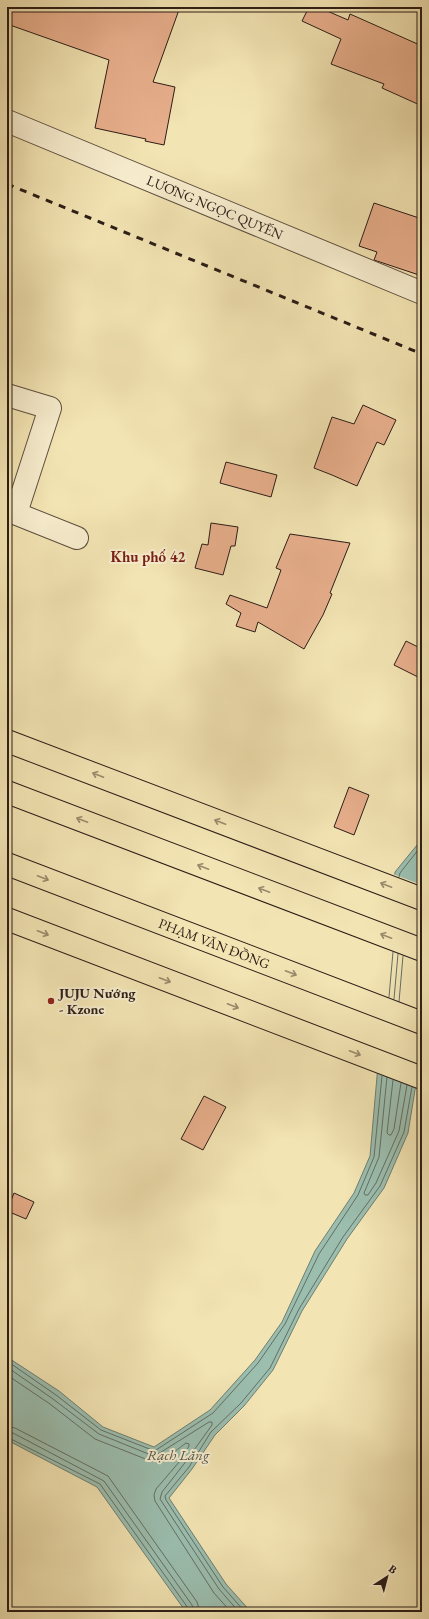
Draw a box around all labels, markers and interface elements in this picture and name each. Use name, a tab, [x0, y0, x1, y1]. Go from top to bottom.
street label: LƯƠNG NGỌC QUYẾN	[144, 171, 286, 243]
district label: Khu phố 42	[110, 547, 186, 566]
one-way arrow	[93, 771, 105, 779]
one-way arrow	[76, 816, 88, 824]
one-way arrow	[214, 817, 226, 825]
one-way arrow	[198, 862, 210, 870]
one-way arrow	[37, 875, 49, 883]
one-way arrow	[380, 881, 392, 889]
one-way arrow	[259, 886, 271, 894]
street label: PHẠM VĂN ĐỒNG	[156, 914, 273, 973]
one-way arrow	[37, 930, 49, 938]
one-way arrow	[380, 932, 392, 940]
one-way arrow	[285, 970, 297, 978]
one-way arrow	[158, 976, 170, 984]
place label: JUJU Nướng - Kzone	[57, 984, 137, 1018]
marker: JUJU Nướng - Kzone	[46, 996, 56, 1006]
one-way arrow	[227, 1003, 239, 1011]
one-way arrow	[348, 1049, 360, 1057]
water label: Rạch Lăng	[147, 1445, 210, 1464]
north arrow	[367, 1557, 407, 1597]
text: B	[386, 1561, 400, 1577]

